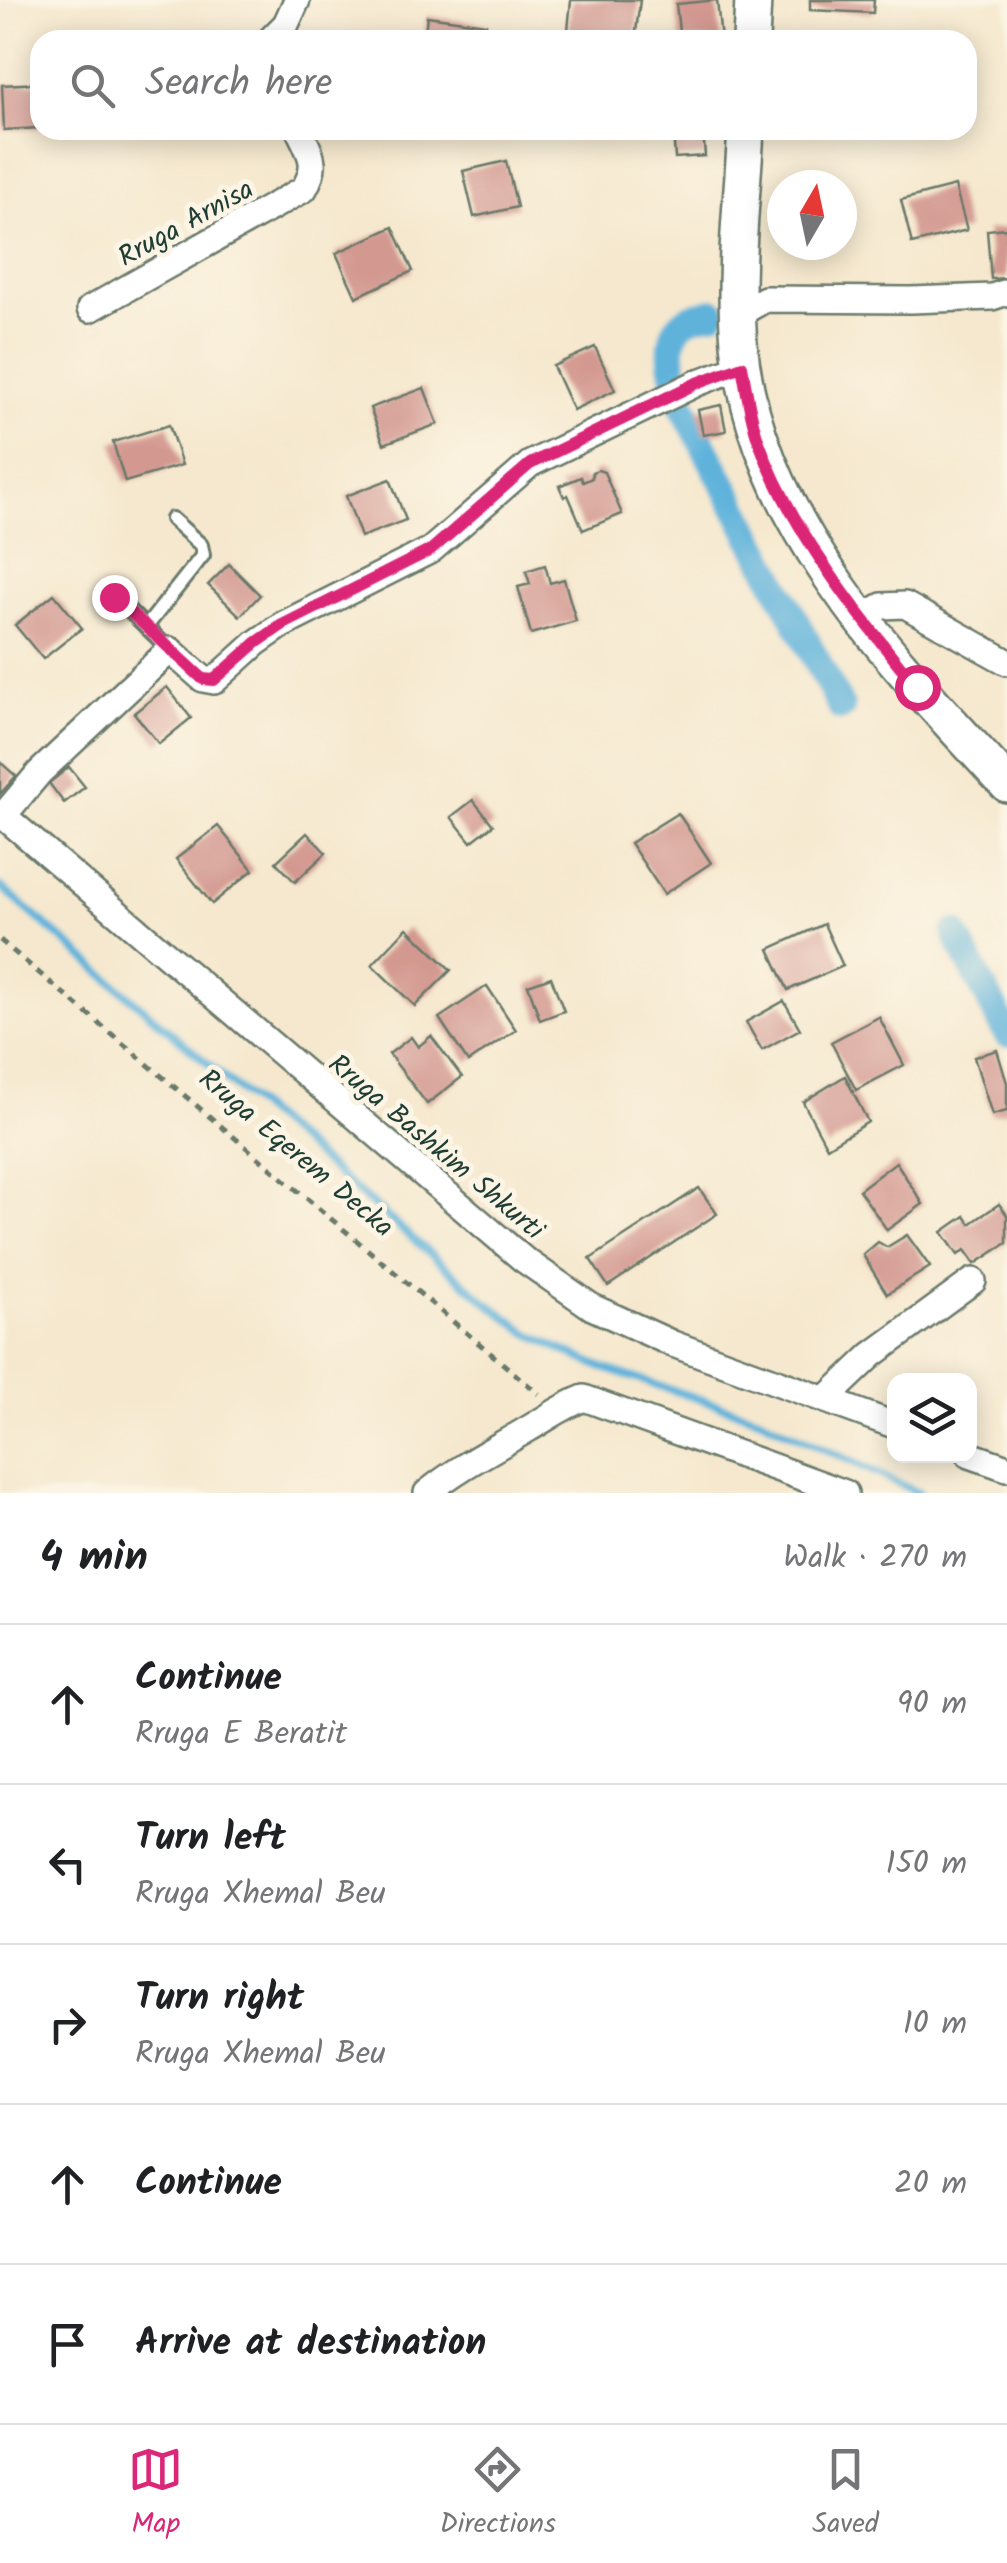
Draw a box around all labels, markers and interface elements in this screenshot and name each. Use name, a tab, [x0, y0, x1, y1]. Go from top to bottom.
search box	[30, 30, 977, 140]
text: Search here	[145, 55, 332, 115]
icon: search	[65, 58, 120, 113]
street label: Rruga Arnisa	[110, 168, 263, 280]
north arrow	[767, 170, 857, 260]
route end	[92, 575, 138, 621]
route start	[895, 665, 941, 711]
street label: Rruga Bashkim Shkurti	[317, 1044, 555, 1253]
street label: Rruga Eqerem Decka	[188, 1058, 403, 1250]
map controls	[887, 1373, 977, 1463]
button: layers	[887, 1373, 977, 1463]
text: 4 min	[40, 1525, 148, 1592]
text: Walk · 270 m	[783, 1533, 967, 1584]
text: Continue	[135, 1649, 282, 1709]
icon: ahead	[40, 1677, 95, 1732]
text: 90 m	[897, 1679, 967, 1730]
text: Rruga E Beratit	[135, 1709, 347, 1760]
text: Turn left	[135, 1809, 286, 1869]
icon: left	[40, 1837, 95, 1892]
text: 150 m	[885, 1839, 967, 1890]
text: Rruga Xhemal Beu	[135, 1869, 386, 1920]
text: Turn right	[135, 1969, 304, 2029]
icon: right	[40, 1997, 95, 2052]
text: 10 m	[903, 1999, 967, 2050]
text: Rruga Xhemal Beu	[135, 2029, 386, 2080]
text: Continue	[135, 2154, 282, 2214]
icon: ahead	[40, 2157, 95, 2212]
text: 20 m	[894, 2159, 967, 2210]
text: Arrive at destination	[135, 2314, 486, 2374]
icon: arrive	[40, 2317, 95, 2372]
tab: Map	[128, 2442, 183, 2547]
tab: Directions	[440, 2442, 556, 2547]
tab: Saved	[812, 2442, 879, 2547]

